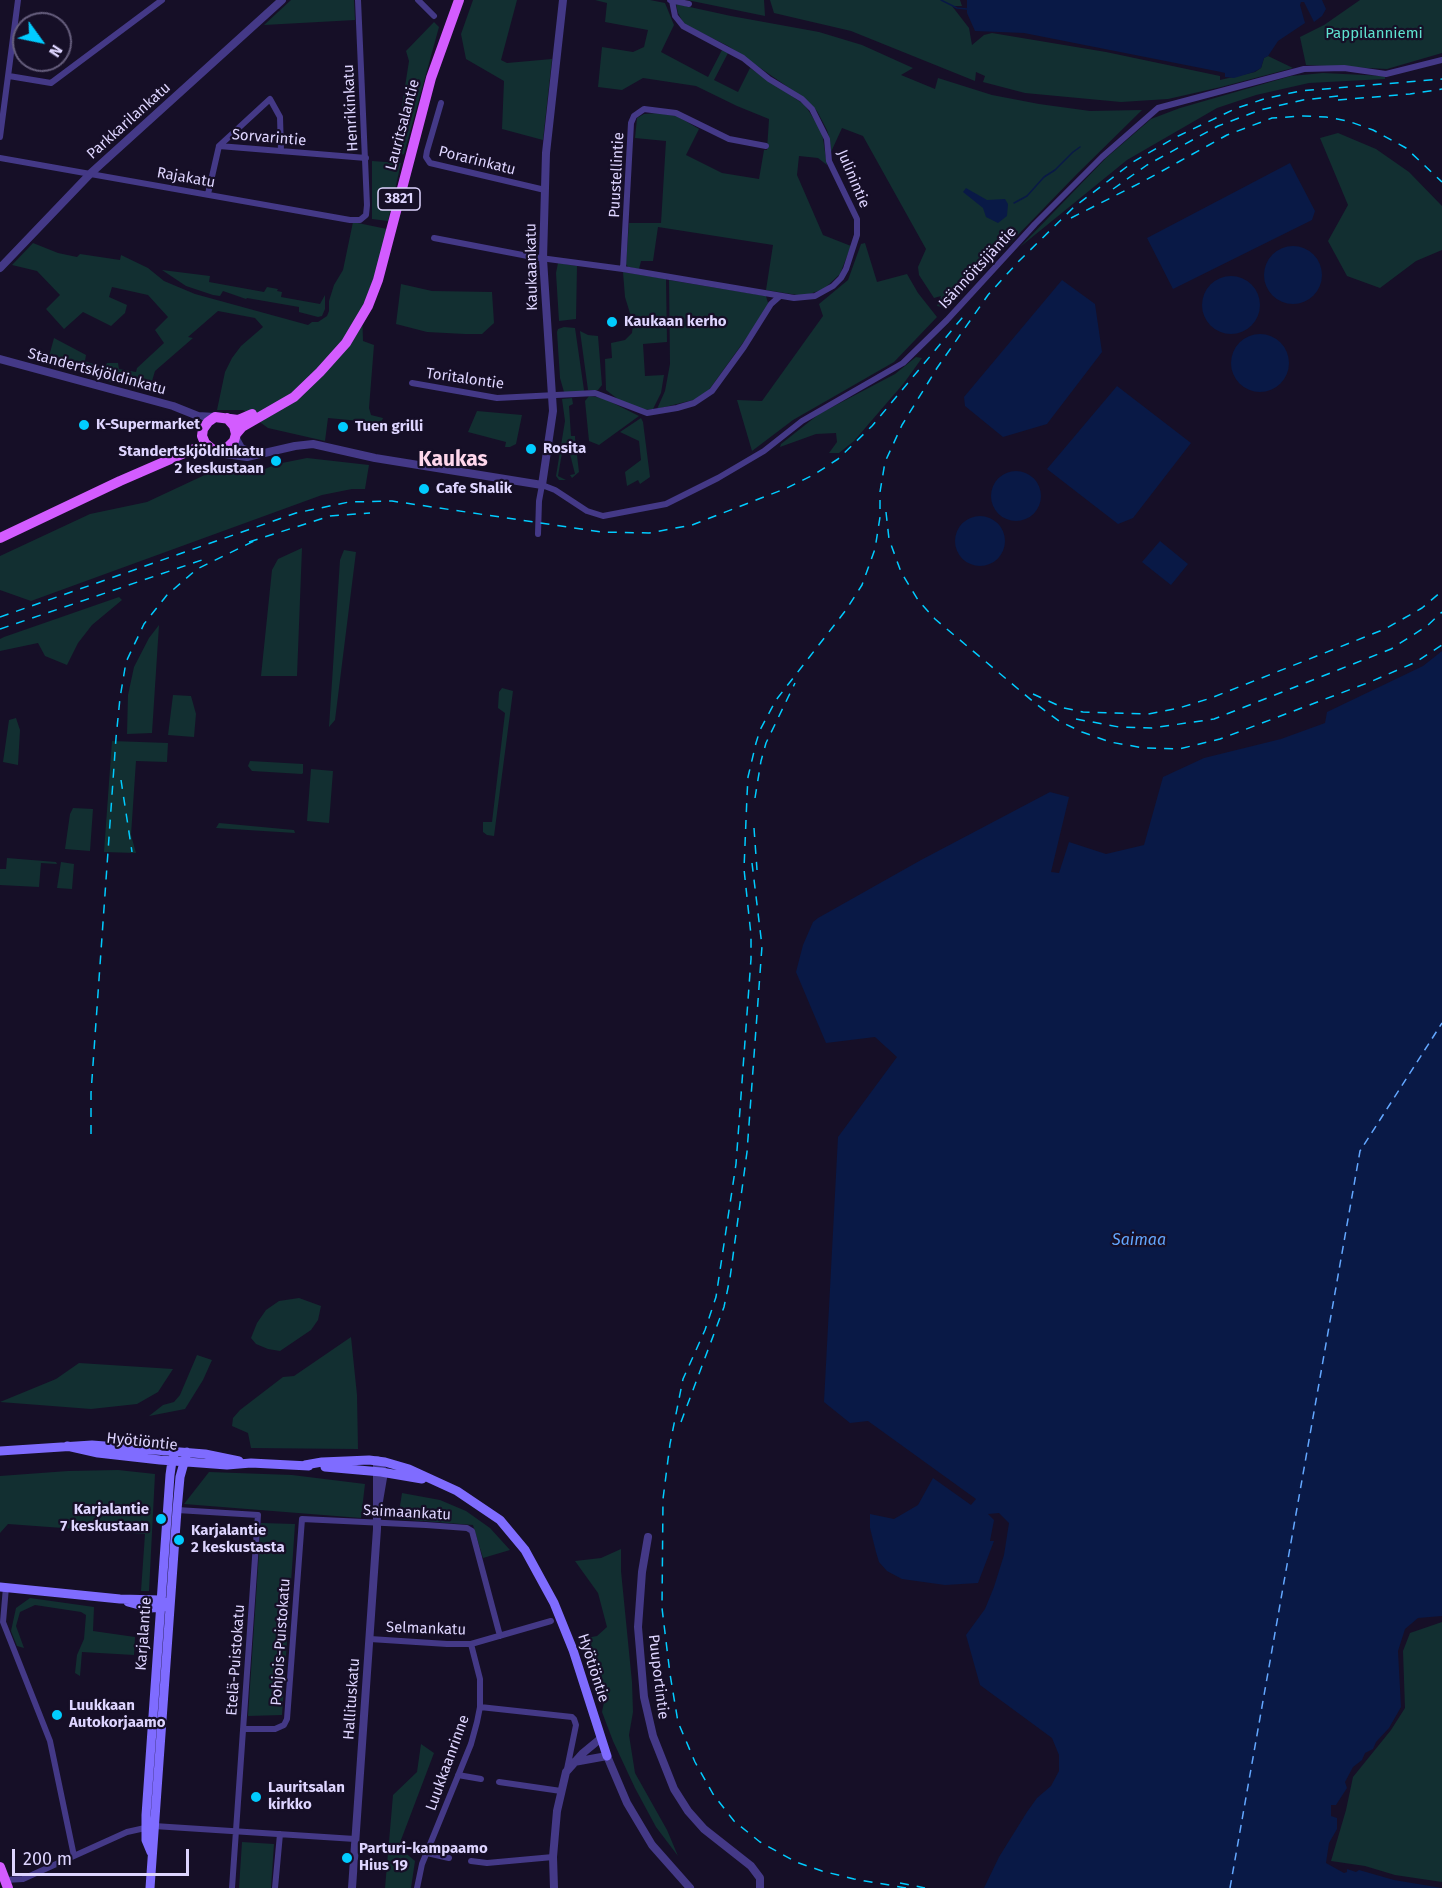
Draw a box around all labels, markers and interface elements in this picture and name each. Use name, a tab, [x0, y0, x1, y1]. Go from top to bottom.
north arrow	[12, 12, 72, 72]
park label: Pappilanniemi	[1325, 25, 1423, 43]
text: N	[45, 41, 67, 61]
street label: Henrikinkatu	[340, 64, 362, 152]
street label: Lauritsalantie	[382, 77, 424, 173]
street label: Parkkarilankatu	[84, 79, 174, 163]
street label: Sorvarintie	[231, 126, 307, 150]
street label: Puustellintie	[606, 132, 628, 218]
street label: Porarinkatu	[436, 143, 518, 179]
street label: Julinintie	[833, 147, 873, 211]
street label: Rajakatu	[155, 164, 217, 192]
road number: 3821	[378, 188, 420, 210]
street label: Kaukaankatu	[522, 223, 542, 311]
street label: Isännöitsijäntie	[935, 223, 1021, 313]
place label: Kaukaan kerho	[624, 313, 727, 331]
marker: Kaukaan kerho	[605, 315, 619, 329]
street label: Standertskjöldinkatu	[26, 345, 168, 399]
street label: Toritalontie	[425, 365, 505, 393]
place label: K-Supermarket	[96, 416, 200, 434]
marker: K-Supermarket	[77, 418, 91, 432]
place label: Tuen grilli	[355, 418, 423, 436]
marker: Tuen grilli	[336, 420, 350, 434]
place label: Rosita	[543, 440, 586, 458]
marker: Rosita	[524, 442, 538, 456]
place label: Standertskjöldinkatu 2 keskustaan	[118, 443, 264, 478]
district label: Kaukas	[418, 447, 488, 473]
marker: Standertskjöldinkatu 2 keskustaan	[269, 454, 283, 468]
place label: Cafe Shalik	[436, 480, 512, 498]
marker: Cafe Shalik	[417, 482, 431, 496]
water label: Saimaa	[1112, 1231, 1166, 1251]
street label: Hyötiöntie	[106, 1429, 178, 1455]
place label: Karjalantie 7 keskustaan	[60, 1501, 149, 1536]
street label: Saimaankatu	[362, 1502, 452, 1524]
marker: Karjalantie 7 keskustaan	[154, 1512, 168, 1526]
place label: Karjalantie 2 keskustasta	[191, 1522, 285, 1557]
marker: Karjalantie 2 keskustasta	[172, 1533, 186, 1547]
street label: Pohjois-Puistokatu	[268, 1578, 294, 1706]
street label: Karjalantie	[132, 1597, 156, 1671]
street label: Etelä-Puistokatu	[223, 1604, 249, 1716]
street label: Selmankatu	[386, 1619, 466, 1639]
street label: Hyötiöntie	[573, 1631, 613, 1705]
street label: Puuportintie	[644, 1633, 672, 1721]
street label: Hallituskatu	[340, 1657, 364, 1741]
place label: Luukkaan Autokorjaamo	[69, 1697, 165, 1732]
marker: Luukkaan Autokorjaamo	[50, 1708, 64, 1722]
street label: Luukkaanrinne	[422, 1713, 474, 1813]
place label: Lauritsalan kirkko	[268, 1779, 345, 1814]
marker: Lauritsalan kirkko	[249, 1790, 263, 1804]
scale bar	[15, 1837, 192, 1875]
place label: Parturi-kampaamo Hius 19	[359, 1840, 488, 1875]
text: 200 m	[23, 1848, 72, 1870]
marker: Parturi-kampaamo Hius 19	[340, 1851, 354, 1865]

